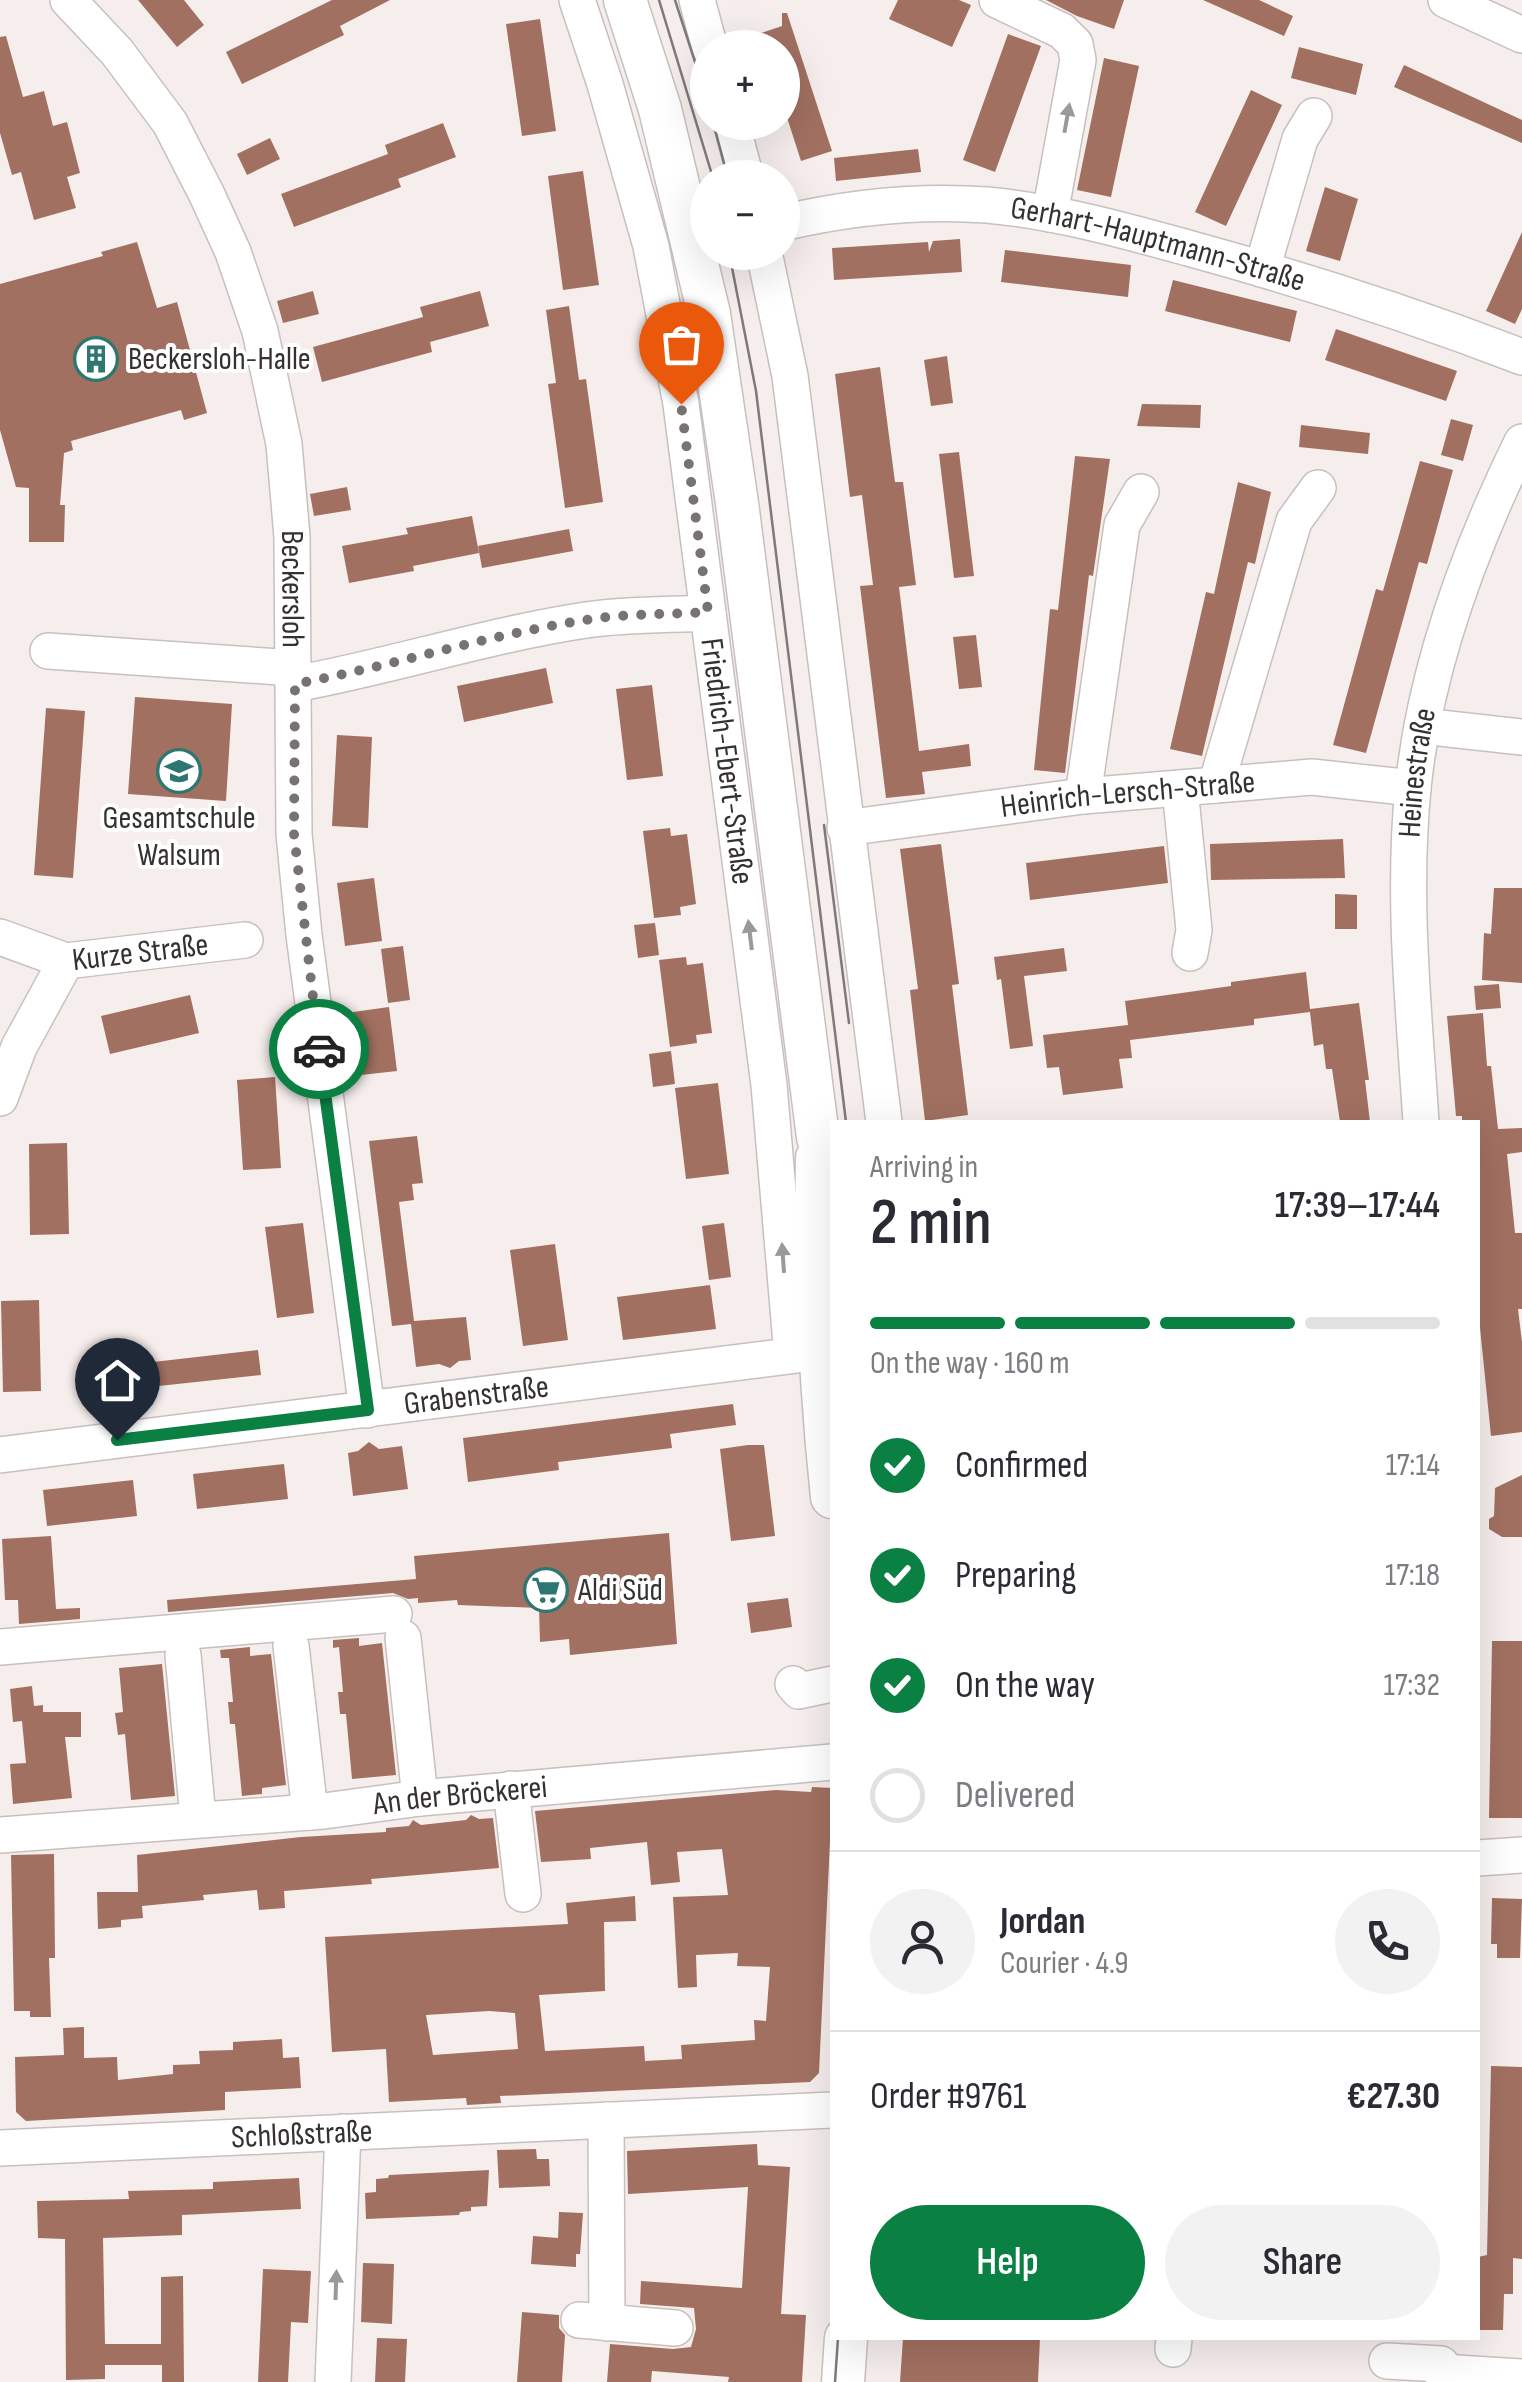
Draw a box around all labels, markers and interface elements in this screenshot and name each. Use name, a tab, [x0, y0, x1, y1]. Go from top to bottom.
map controls	[690, 30, 800, 270]
button: +	[690, 30, 800, 140]
one-way arrow	[1060, 102, 1075, 134]
button: −	[690, 160, 800, 270]
street label: Gerhart-Hauptmann-Straße	[1008, 188, 1310, 300]
pin	[639, 302, 724, 405]
icon: bag	[654, 317, 709, 372]
building icon: Beckersloh-Halle	[73, 336, 119, 382]
place label: Beckersloh-Halle	[128, 340, 311, 379]
street label: Beckersloh	[272, 530, 312, 648]
street label: Friedrich-Ebert-Straße	[692, 636, 762, 887]
street label: Heinestraße	[1390, 705, 1445, 839]
school or university icon: Gesamtschule Walsum	[156, 748, 202, 794]
street label: Heinrich-Lersch-Straße	[998, 762, 1257, 826]
place label: Gesamtschule Walsum	[102, 799, 256, 875]
one-way arrow	[742, 919, 758, 951]
street label: Kurze Straße	[70, 925, 210, 980]
courier	[269, 999, 369, 1099]
icon: car	[292, 1022, 347, 1077]
text: Arriving in	[870, 1148, 978, 1187]
text: 17:39–17:44	[1275, 1183, 1440, 1228]
text: 2 min	[870, 1185, 992, 1263]
one-way arrow	[774, 1242, 790, 1274]
pin	[75, 1338, 160, 1441]
text: On the way · 160 m	[870, 1344, 1069, 1383]
icon: home	[90, 1353, 145, 1408]
street label: Grabenstraße	[402, 1367, 551, 1424]
icon: check	[870, 1438, 925, 1493]
text: Confirmed	[955, 1443, 1088, 1488]
text: 17:14	[1386, 1446, 1440, 1485]
icon: check	[870, 1548, 925, 1603]
text: Preparing	[955, 1553, 1076, 1598]
text: 17:18	[1385, 1556, 1440, 1595]
supermarket icon: Aldi Süd	[523, 1567, 569, 1613]
place label: Aldi Süd	[577, 1571, 663, 1610]
icon: check	[870, 1658, 925, 1713]
text: On the way	[955, 1663, 1095, 1708]
text: 17:32	[1384, 1666, 1440, 1705]
street label: An der Bröckerei	[370, 1767, 549, 1824]
text: Delivered	[955, 1773, 1075, 1818]
button: person	[870, 1889, 975, 1994]
button: phone	[1335, 1889, 1440, 1994]
text: Jordan	[1000, 1899, 1085, 1944]
text: Courier · 4.9	[1000, 1944, 1128, 1983]
text: Order #9761	[870, 2074, 1026, 2119]
text: €27.30	[1347, 2074, 1440, 2119]
street label: Schloßstraße	[230, 2112, 373, 2157]
button: Help	[870, 2205, 1145, 2320]
button: Share	[1165, 2205, 1440, 2320]
one-way arrow	[329, 2268, 345, 2300]

